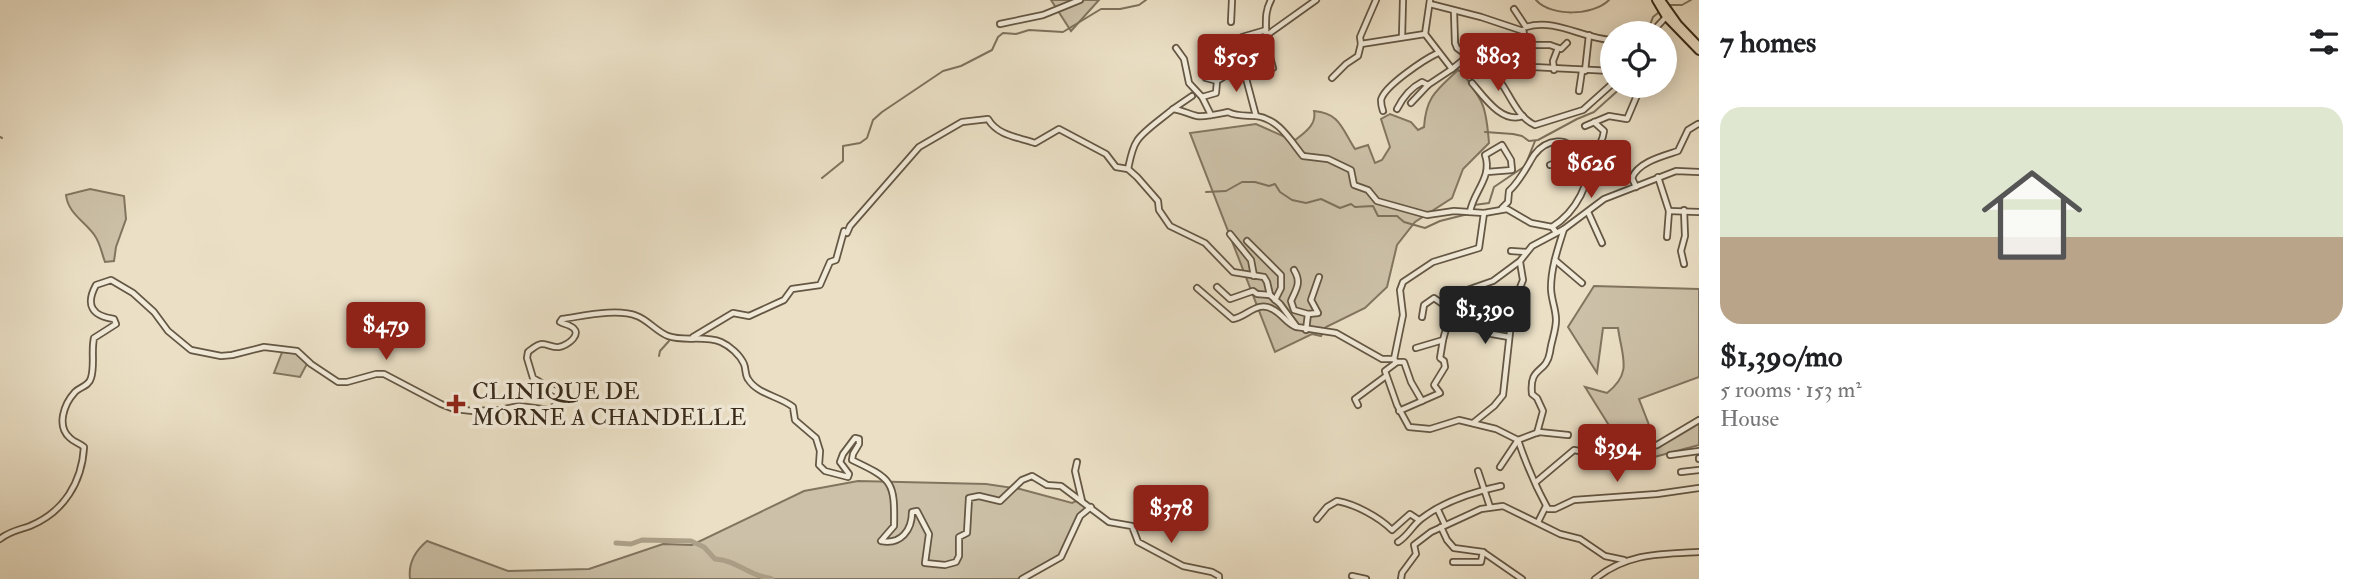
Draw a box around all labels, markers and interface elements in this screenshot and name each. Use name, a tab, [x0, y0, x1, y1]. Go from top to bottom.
map controls	[1600, 21, 1677, 98]
button: locate	[1600, 21, 1677, 98]
icon: filters	[2305, 23, 2343, 61]
text: 7 homes	[1720, 24, 1816, 61]
pin: $505	[1195, 34, 1277, 94]
pin: $803	[1457, 34, 1539, 93]
text: $803	[1476, 41, 1520, 70]
text: $505	[1214, 42, 1258, 71]
pin: $626	[1550, 140, 1632, 200]
text: $626	[1567, 148, 1615, 177]
icon: home	[1969, 152, 2095, 278]
pin: $1,390	[1428, 286, 1542, 346]
text: $1,390	[1455, 294, 1515, 323]
pin: $479	[345, 302, 427, 362]
text: $479	[362, 310, 410, 339]
text: $1,390/mo	[1720, 338, 1842, 375]
text: 5 rooms · 153 m²	[1720, 375, 1862, 404]
place label: CLINIQUE DE MORNE A CHANDELLE	[472, 377, 746, 432]
marker: CLINIQUE DE MORNE A CHANDELLE	[446, 394, 466, 414]
text: House	[1720, 404, 1779, 433]
pin: $394	[1576, 424, 1658, 484]
text: $394	[1594, 432, 1640, 461]
pin: $378	[1130, 486, 1212, 545]
text: $378	[1149, 493, 1193, 522]

